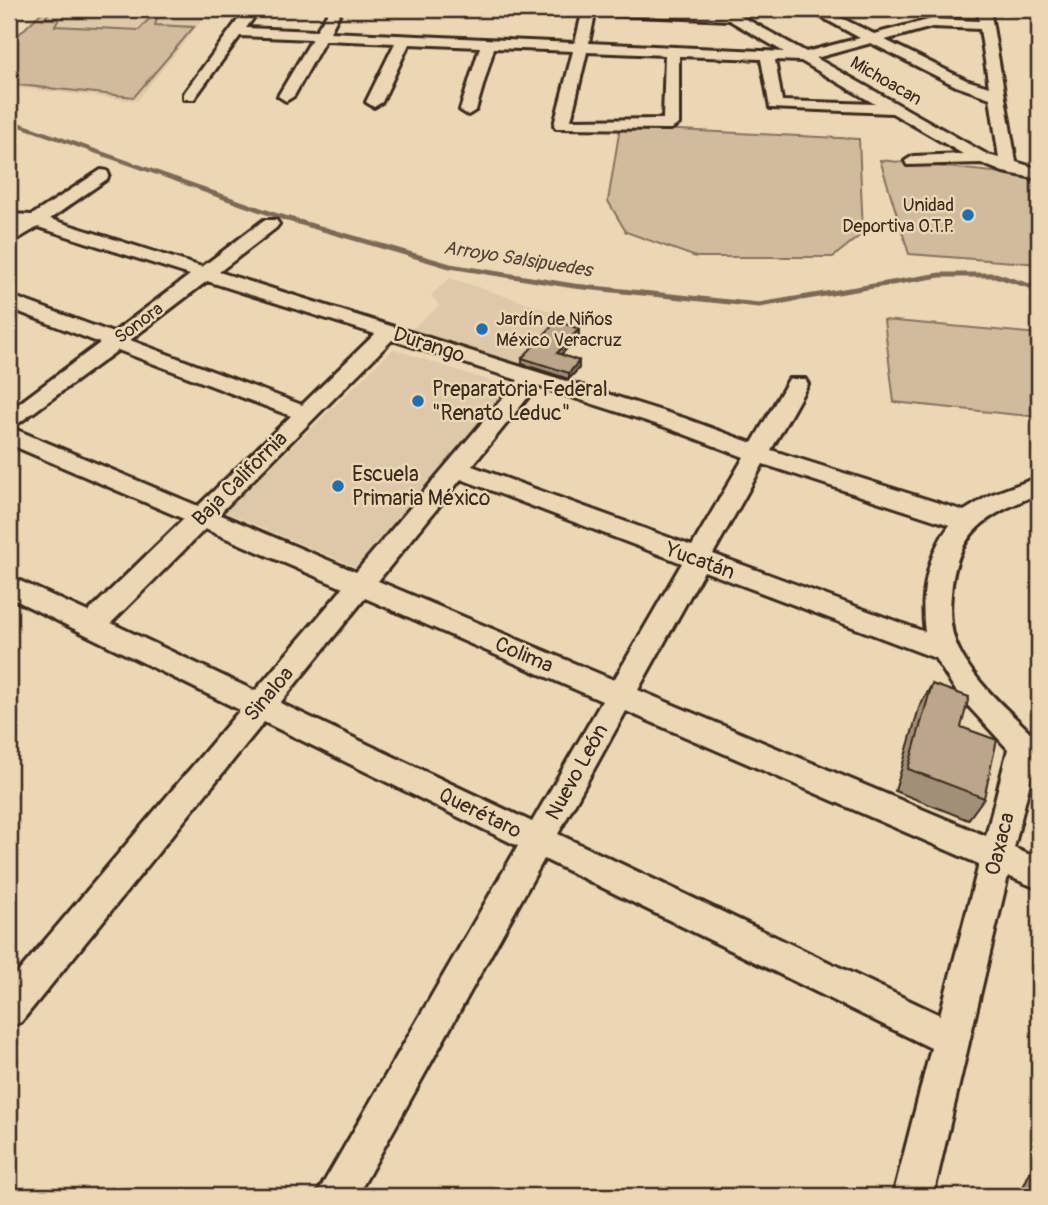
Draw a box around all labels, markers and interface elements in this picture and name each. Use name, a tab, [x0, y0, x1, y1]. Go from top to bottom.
street label: Michoacan	[846, 51, 926, 111]
place label: Unidad Deportiva O.T.P.	[842, 194, 954, 238]
marker: Unidad Deportiva O.T.P.	[960, 207, 976, 223]
water label: Arroyo Salsipuedes	[442, 235, 596, 283]
street label: Sonora	[110, 297, 168, 349]
place label: Jardín de Niños México Veracruz	[496, 308, 622, 352]
street label: Durango	[390, 321, 468, 369]
marker: Jardín de Niños México Veracruz	[474, 321, 490, 337]
place label: Preparatoria Federal "Renato Leduc"	[432, 376, 608, 427]
marker: Preparatoria Federal "Renato Leduc"	[410, 393, 426, 409]
street label: Baja California	[187, 426, 293, 532]
place label: Escuela Primaria México	[352, 461, 490, 512]
marker: Escuela Primaria México	[330, 478, 346, 494]
street label: Yucatán	[661, 536, 738, 586]
street label: Colima	[491, 631, 557, 679]
street label: Sinaloa	[238, 661, 300, 727]
street label: Nuevo León	[540, 719, 614, 825]
street label: Querétaro	[434, 781, 526, 845]
street label: Oaxaca	[979, 810, 1021, 878]

